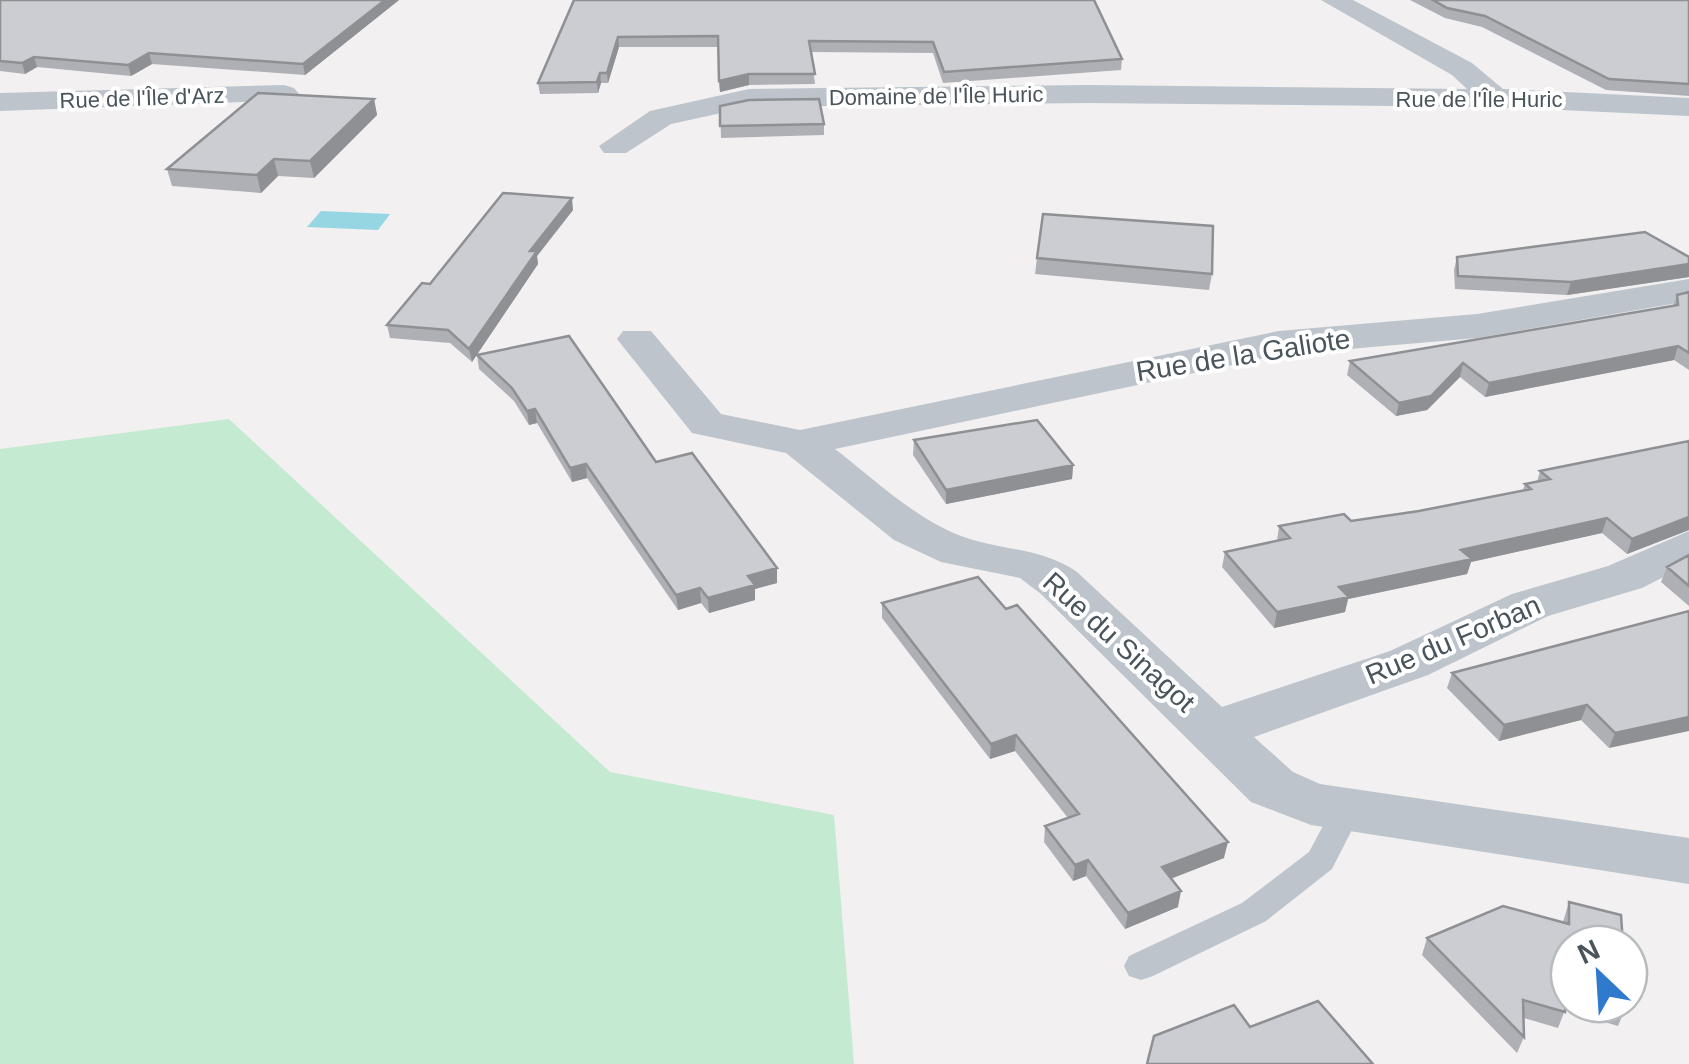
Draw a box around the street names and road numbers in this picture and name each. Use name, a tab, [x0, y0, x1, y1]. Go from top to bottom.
street label: Domaine de l'Île Huric	[829, 82, 1043, 110]
street label: Rue de l'Île d'Arz	[59, 83, 225, 113]
street label: Rue de l'Île Huric	[1396, 87, 1562, 112]
street label: Rue de la Galiote	[1134, 323, 1352, 387]
street label: Rue du Sinagot	[1037, 566, 1201, 718]
street label: Rue du Forban	[1361, 589, 1545, 691]

